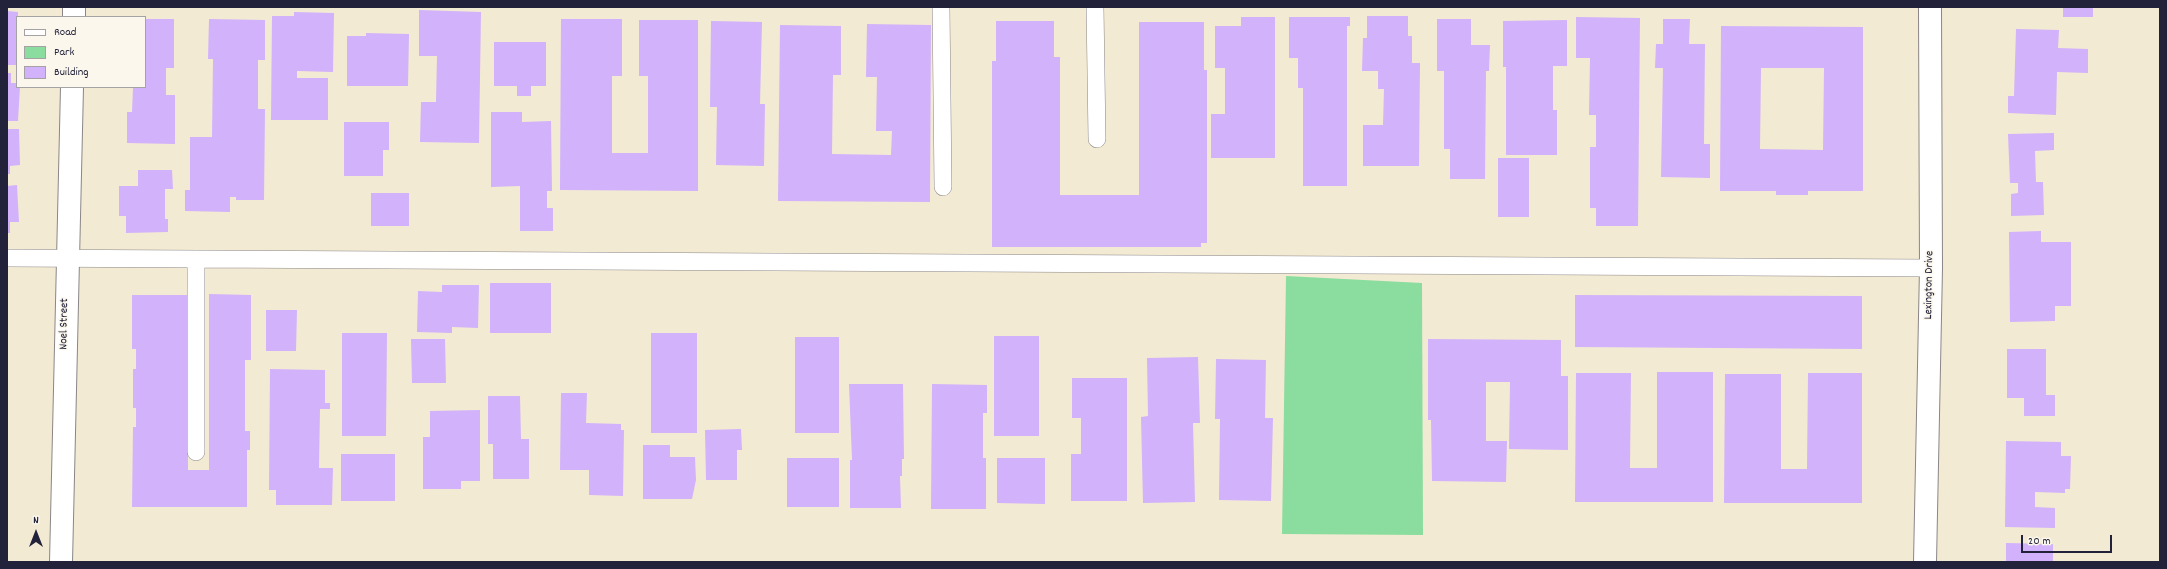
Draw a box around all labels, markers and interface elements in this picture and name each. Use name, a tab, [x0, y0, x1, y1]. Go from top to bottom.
legend	[16, 16, 146, 88]
text: Road	[54, 24, 76, 41]
text: Park	[54, 44, 74, 61]
text: Building	[54, 64, 89, 81]
street label: Lexington Drive	[1922, 250, 1938, 320]
street label: Noel Street	[57, 298, 73, 350]
north arrow	[16, 513, 56, 553]
text: N	[33, 513, 39, 529]
scale bar	[2023, 527, 2114, 553]
text: 20 m	[2028, 533, 2051, 550]

